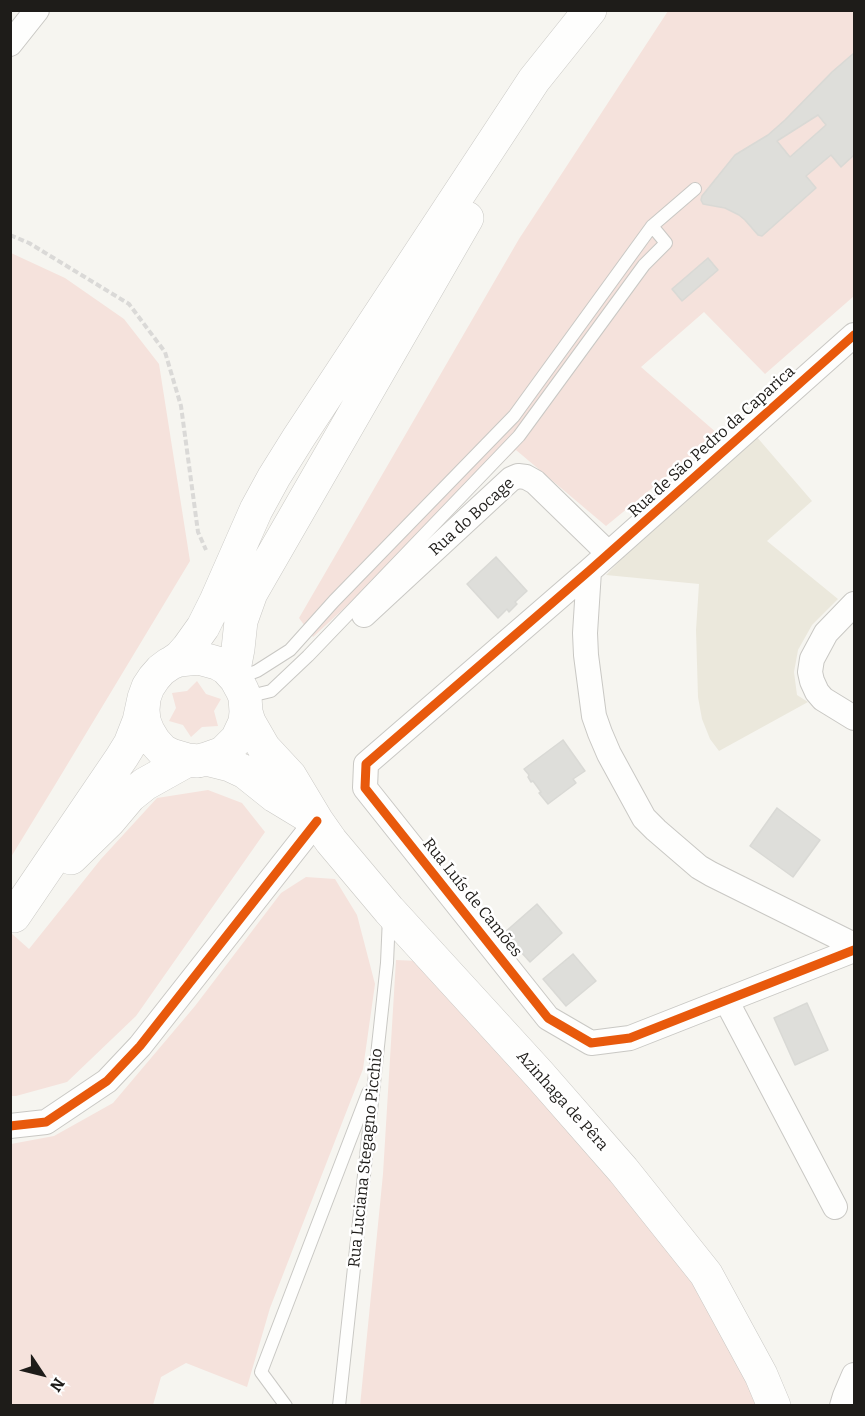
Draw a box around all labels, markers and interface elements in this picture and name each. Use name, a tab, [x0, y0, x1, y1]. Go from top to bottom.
street label: Rua de São Pedro da Caparica	[625, 362, 799, 522]
street label: Rua do Bocage	[426, 474, 518, 560]
street label: Rua Luís de Camões	[418, 835, 526, 961]
street label: Rua Luciana Stegagno Picchio	[345, 1047, 387, 1269]
street label: Azinhaga de Pêra	[512, 1047, 612, 1155]
north arrow	[12, 1344, 72, 1404]
text: N	[46, 1374, 68, 1395]

